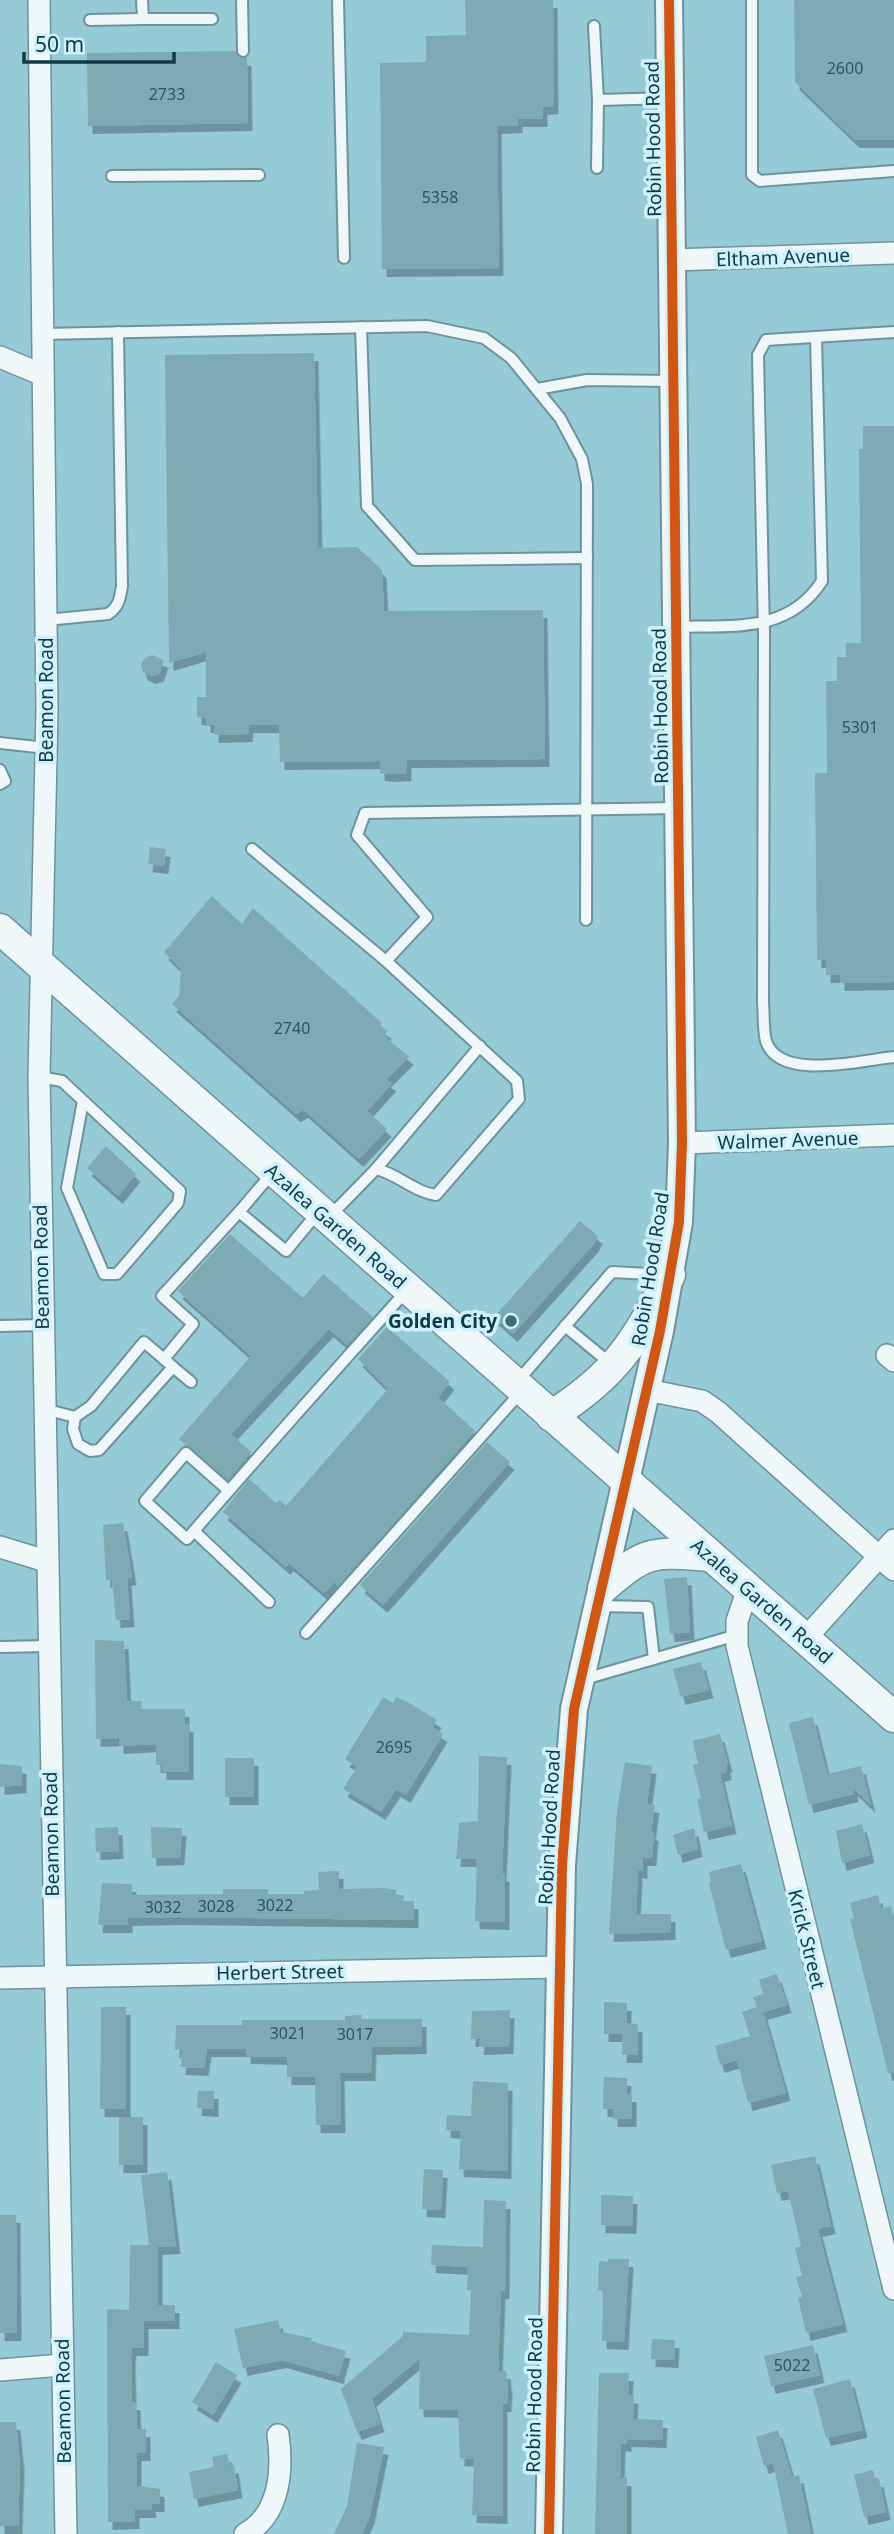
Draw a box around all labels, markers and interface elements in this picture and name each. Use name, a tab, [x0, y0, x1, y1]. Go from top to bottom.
scale bar	[24, 21, 175, 65]
text: 50 m	[35, 30, 84, 58]
house number: 2600	[827, 57, 863, 79]
street label: Robin Hood Road	[639, 61, 667, 217]
house number: 2733	[149, 83, 185, 105]
house number: 5358	[422, 186, 458, 208]
street label: Eltham Avenue	[716, 242, 850, 272]
street label: Robin Hood Road	[646, 628, 674, 784]
street label: Beamon Road	[33, 637, 59, 763]
house number: 5301	[842, 716, 878, 738]
house number: 2740	[274, 1017, 310, 1039]
street label: Walmer Avenue	[717, 1125, 859, 1155]
street label: Azalea Garden Road	[260, 1157, 412, 1295]
street label: Robin Hood Road	[625, 1190, 675, 1348]
street label: Beamon Road	[27, 1204, 55, 1330]
place label: Golden City	[388, 1308, 497, 1334]
marker: Golden City	[503, 1313, 519, 1329]
street label: Azalea Garden Road	[686, 1532, 838, 1670]
house number: 2695	[376, 1736, 412, 1758]
street label: Robin Hood Road	[532, 1748, 566, 1906]
street label: Beamon Road	[37, 1771, 65, 1897]
street label: Krick Street	[782, 1886, 832, 1992]
house number: 3022	[257, 1894, 293, 1916]
house number: 3028	[198, 1895, 234, 1917]
house number: 3032	[145, 1896, 181, 1918]
street label: Herbert Street	[216, 1958, 344, 1986]
house number: 3021	[270, 2022, 306, 2044]
house number: 3017	[337, 2023, 373, 2045]
street label: Robin Hood Road	[520, 2317, 548, 2473]
street label: Beamon Road	[49, 2338, 77, 2464]
house number: 5022	[774, 2354, 810, 2376]

